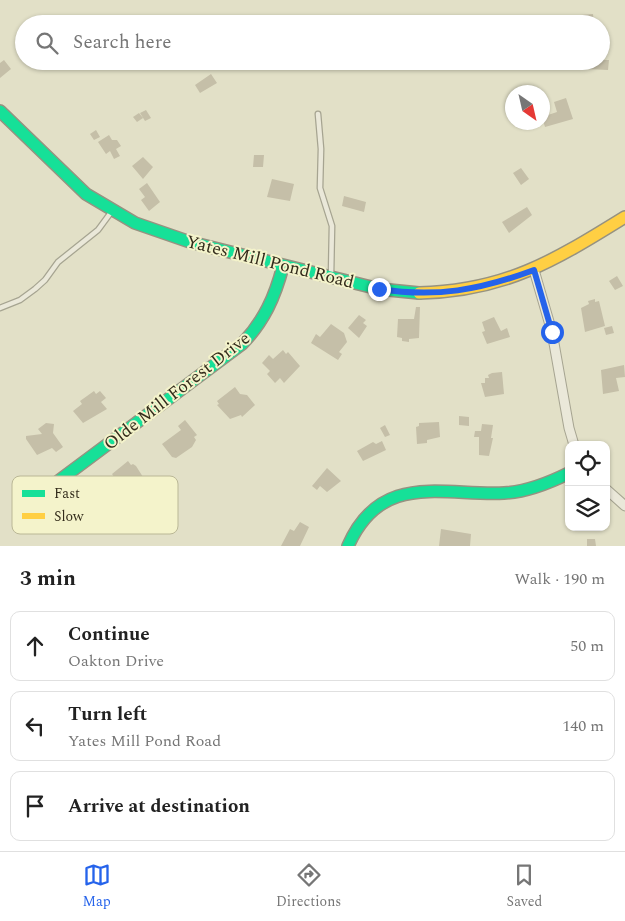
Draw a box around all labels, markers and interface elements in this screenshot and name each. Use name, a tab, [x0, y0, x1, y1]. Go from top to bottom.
search box	[15, 15, 610, 70]
text: Search here	[73, 28, 172, 57]
icon: search	[33, 29, 61, 57]
north arrow	[505, 85, 550, 130]
street label: Yates Mill Pond Road	[183, 228, 357, 296]
route end	[368, 278, 391, 301]
route start	[541, 321, 564, 344]
street label: Olde Mill Forest Drive	[98, 325, 256, 457]
map controls	[565, 441, 610, 531]
button: locate	[565, 441, 610, 486]
legend	[12, 476, 178, 534]
text: Fast	[54, 483, 80, 504]
button: layers	[565, 486, 610, 531]
text: Slow	[54, 506, 84, 527]
text: 3 min	[20, 563, 76, 595]
text: Walk · 190 m	[514, 567, 605, 591]
text: Continue	[68, 620, 150, 649]
icon: ahead	[21, 632, 49, 660]
text: 50 m	[570, 634, 604, 658]
text: Oakton Drive	[68, 649, 164, 673]
text: Turn left	[68, 700, 147, 729]
icon: left	[21, 712, 49, 740]
text: 140 m	[562, 714, 604, 738]
text: Yates Mill Pond Road	[68, 729, 221, 753]
icon: arrive	[21, 792, 49, 820]
text: Arrive at destination	[68, 792, 250, 821]
tab: Map	[83, 861, 111, 912]
tab: Directions	[276, 861, 341, 912]
tab: Saved	[507, 861, 542, 912]

